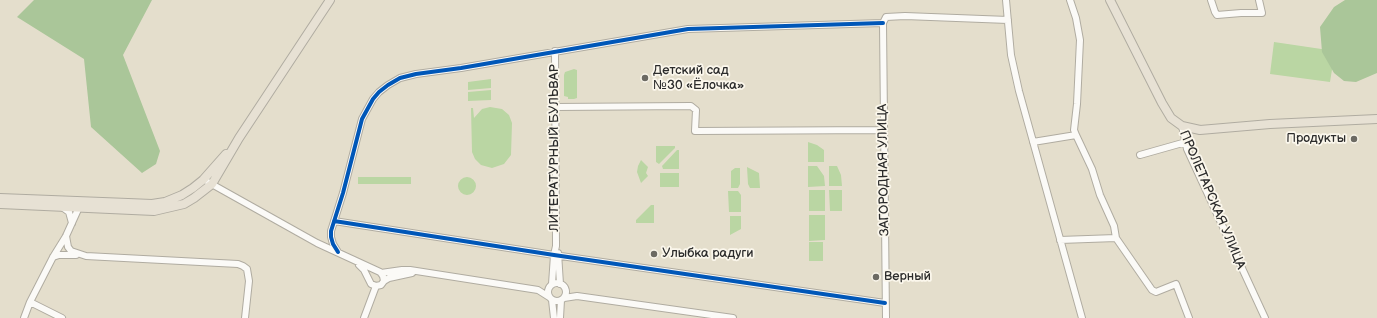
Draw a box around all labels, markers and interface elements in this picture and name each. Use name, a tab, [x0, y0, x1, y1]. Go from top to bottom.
place label: Детский сад №30 «Ёлочка»	[653, 63, 744, 94]
street label: ЛИТЕРАТУРНЫЙ БУЛЬВАР	[547, 64, 563, 232]
marker: Детский сад №30 «Ёлочка»	[640, 73, 650, 83]
street label: ЗАГОРОДНАЯ УЛИЦА	[875, 104, 893, 236]
street label: ПРОЛЕТАРСКАЯ УЛИЦА	[1176, 128, 1248, 272]
place label: Продукты	[1286, 131, 1346, 147]
marker: Продукты	[1349, 134, 1359, 144]
place label: Улыбка радуги	[662, 246, 753, 262]
marker: Улыбка радуги	[649, 249, 659, 259]
place label: Верный	[884, 269, 931, 285]
marker: Верный	[871, 272, 881, 282]

